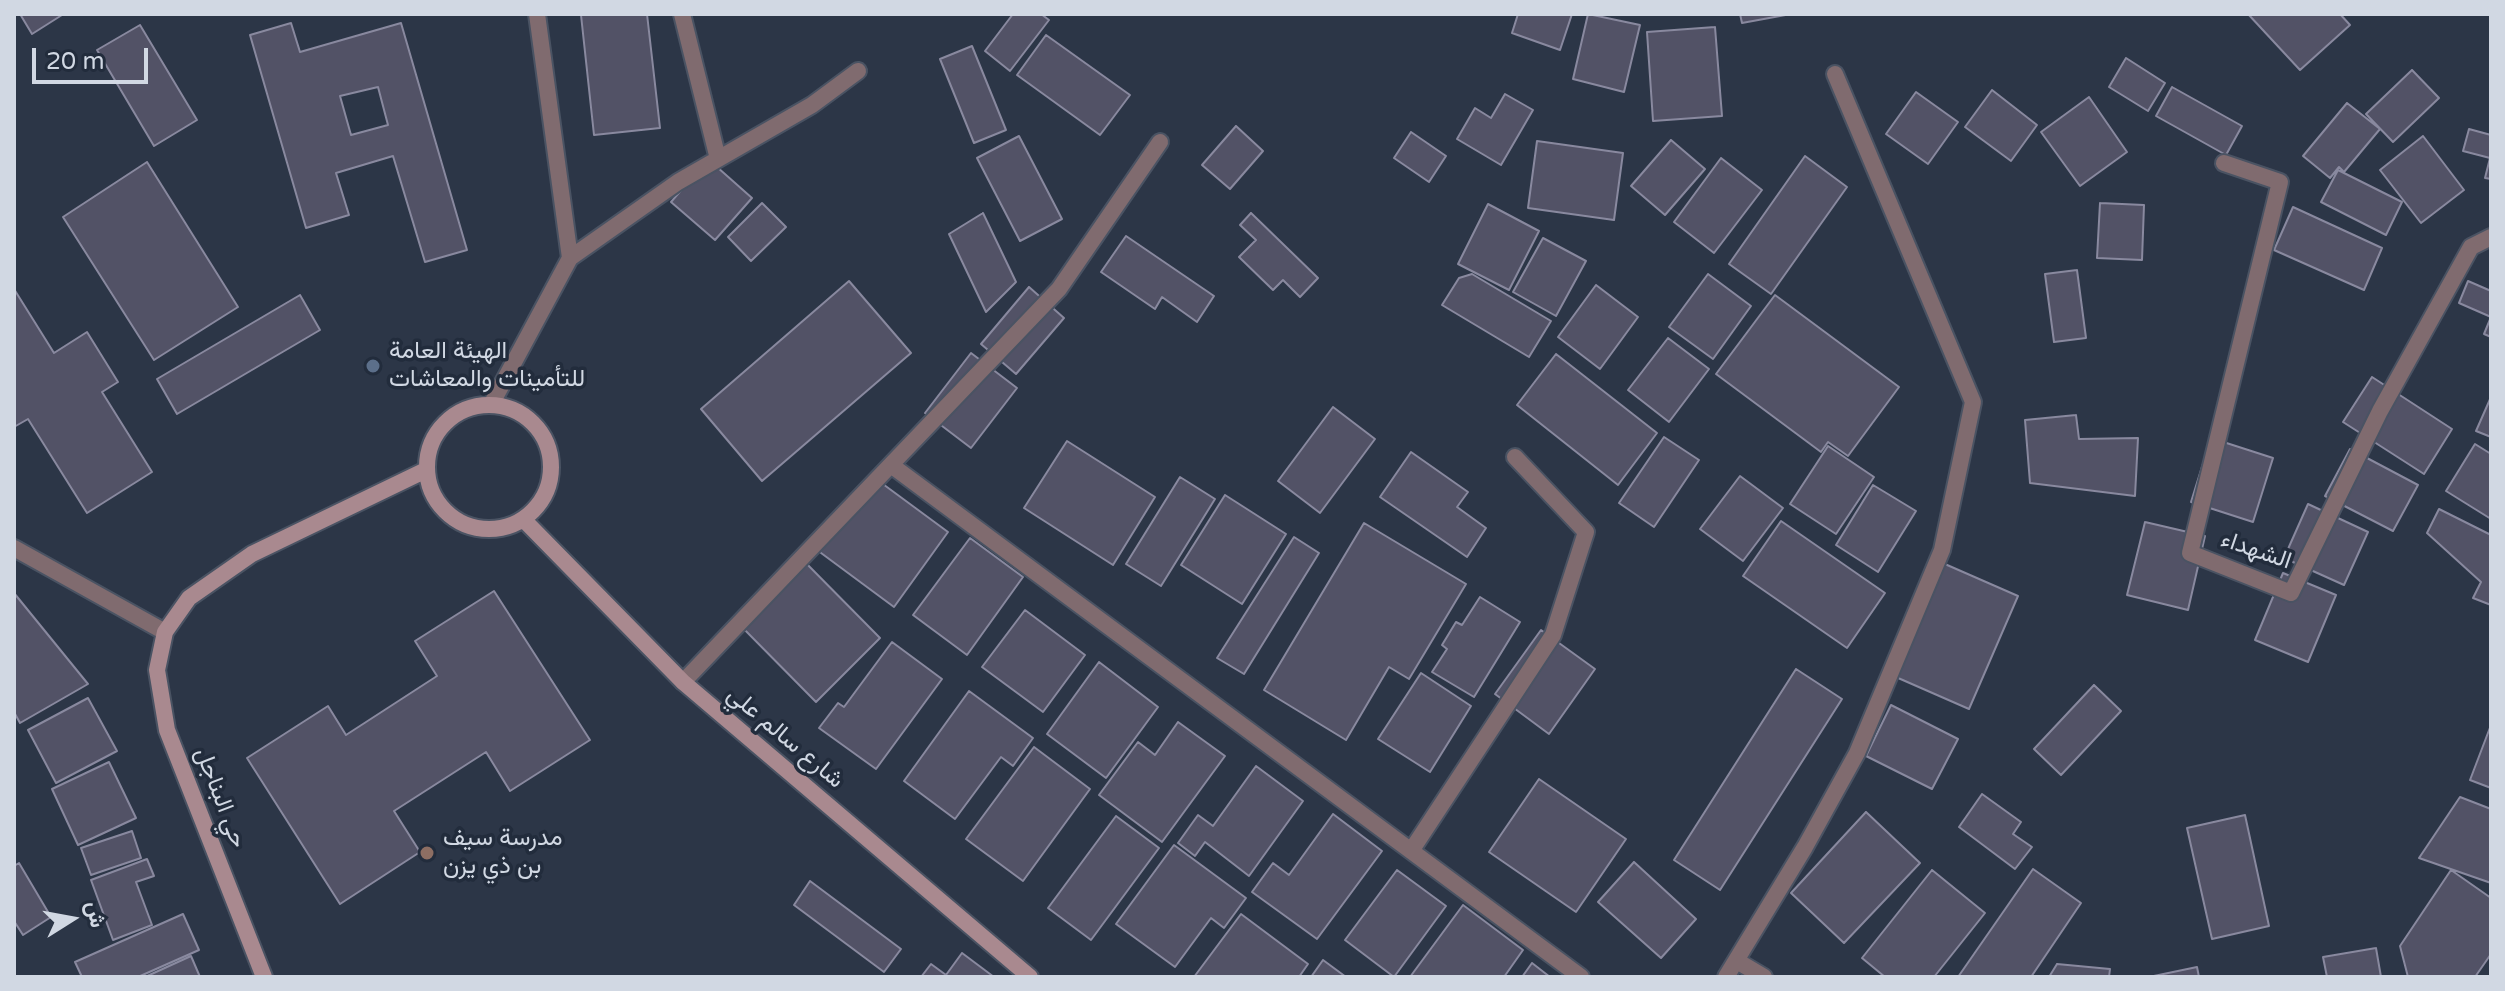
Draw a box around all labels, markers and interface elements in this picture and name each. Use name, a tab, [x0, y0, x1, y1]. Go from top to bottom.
scale bar	[36, 32, 152, 82]
text: 20 m	[46, 47, 104, 76]
place label: الهيئة العامة للتأمينات والمعاشات	[389, 338, 585, 394]
marker: الهيئة العامة للتأمينات والمعاشات	[364, 357, 382, 375]
street label: الشهداء	[2217, 526, 2295, 576]
street label: شارع سالم علي	[721, 681, 849, 795]
street label: حي البناجل	[188, 744, 252, 852]
place label: مدرسة سيف بن ذي يزن	[443, 825, 562, 881]
marker: مدرسة سيف بن ذي يزن	[418, 844, 436, 862]
north arrow	[32, 879, 112, 959]
text: ش	[80, 899, 111, 930]

